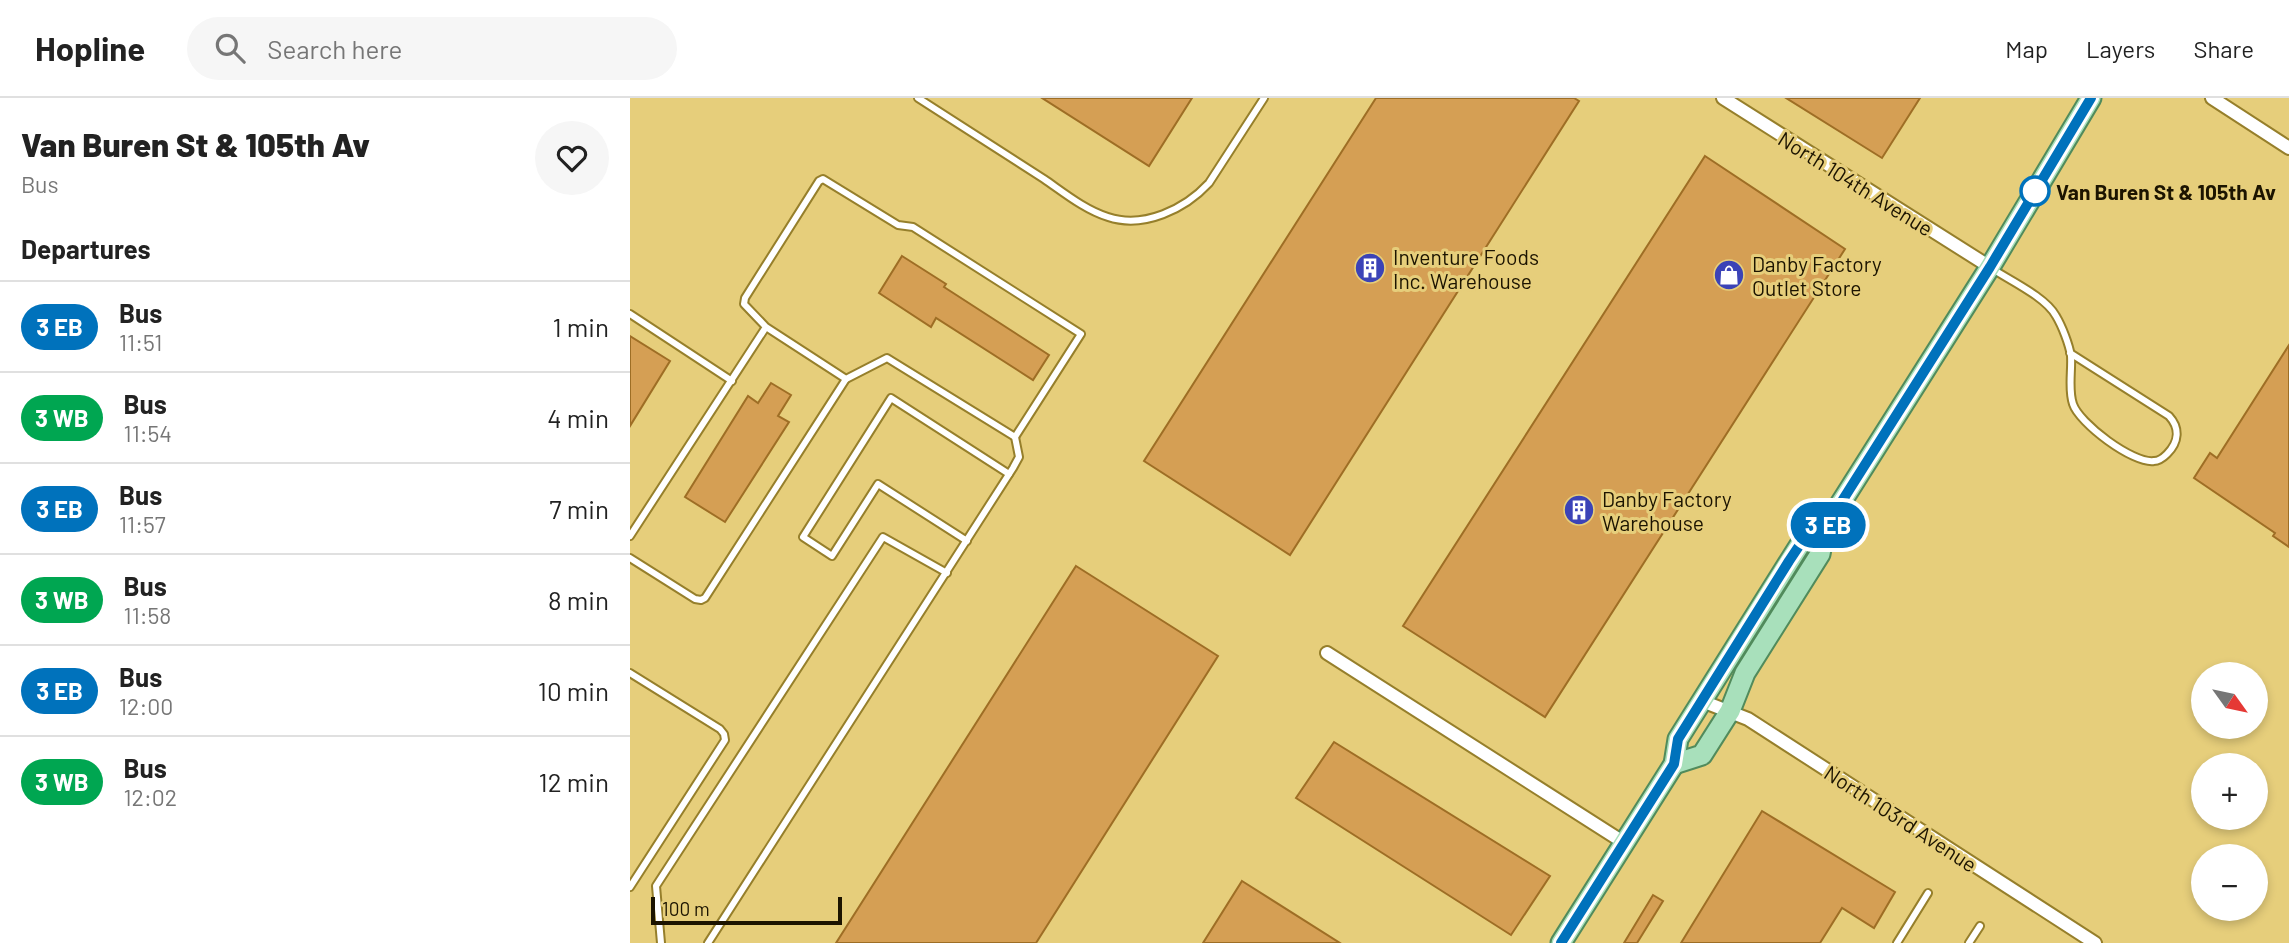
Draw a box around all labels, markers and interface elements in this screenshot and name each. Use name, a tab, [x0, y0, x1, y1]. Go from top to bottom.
search box	[187, 17, 677, 80]
text: Hopline	[35, 28, 145, 68]
icon: search	[211, 29, 249, 67]
text: Search here	[267, 33, 402, 64]
text: Map	[2005, 34, 2048, 63]
text: Layers	[2086, 34, 2155, 63]
text: Share	[2193, 34, 2254, 63]
button: heart	[535, 121, 609, 195]
text: Van Buren St & 105th Av	[21, 124, 370, 164]
street label: North 104th Avenue	[1774, 125, 1938, 241]
text: Bus	[21, 170, 59, 198]
marker: Van Buren St & 105th Av	[2020, 176, 2050, 206]
place label: Van Buren St & 105th Av	[2056, 179, 2276, 204]
text: Departures	[21, 233, 151, 264]
place label: Inventure Foods Inc. Warehouse	[1393, 244, 1539, 293]
building icon: Inventure Foods Inc. Warehouse	[1353, 251, 1387, 285]
place label: Danby Factory Outlet Store	[1752, 251, 1882, 300]
shop icon: Danby Factory Outlet Store	[1712, 258, 1746, 292]
text: Bus	[119, 297, 162, 328]
text: 1 min	[553, 311, 609, 342]
text: 3 EB	[36, 312, 83, 341]
text: 11:51	[119, 328, 162, 356]
text: Bus	[124, 388, 167, 419]
text: 4 min	[547, 402, 609, 433]
text: 3 WB	[35, 403, 89, 432]
text: 11:54	[124, 419, 172, 447]
text: Bus	[119, 479, 162, 510]
place label: Danby Factory Warehouse	[1602, 486, 1732, 535]
text: 7 min	[549, 493, 609, 524]
building icon: Danby Factory Warehouse	[1562, 493, 1596, 527]
text: 3 EB	[36, 494, 83, 523]
line badge: 3 EB	[1779, 502, 1877, 548]
text: 11:57	[119, 510, 166, 538]
text: 3 EB	[1805, 510, 1851, 539]
text: Bus	[124, 570, 167, 601]
text: 8 min	[548, 584, 609, 615]
text: 3 WB	[35, 585, 89, 614]
text: 11:58	[124, 601, 171, 629]
text: Bus	[119, 661, 162, 692]
north arrow	[2191, 662, 2268, 738]
map controls	[2191, 662, 2268, 921]
text: 10 min	[538, 675, 609, 706]
text: 3 EB	[36, 676, 83, 705]
text: 12:00	[119, 692, 173, 720]
text: Bus	[124, 752, 167, 783]
button: +	[2191, 753, 2268, 830]
street label: North 103rd Avenue	[1820, 759, 1982, 877]
text: 12 min	[539, 766, 609, 797]
text: 3 WB	[35, 767, 89, 796]
text: 12:02	[124, 783, 177, 811]
button: −	[2191, 844, 2268, 921]
scale bar	[651, 894, 842, 926]
text: 100 m	[662, 897, 710, 920]

